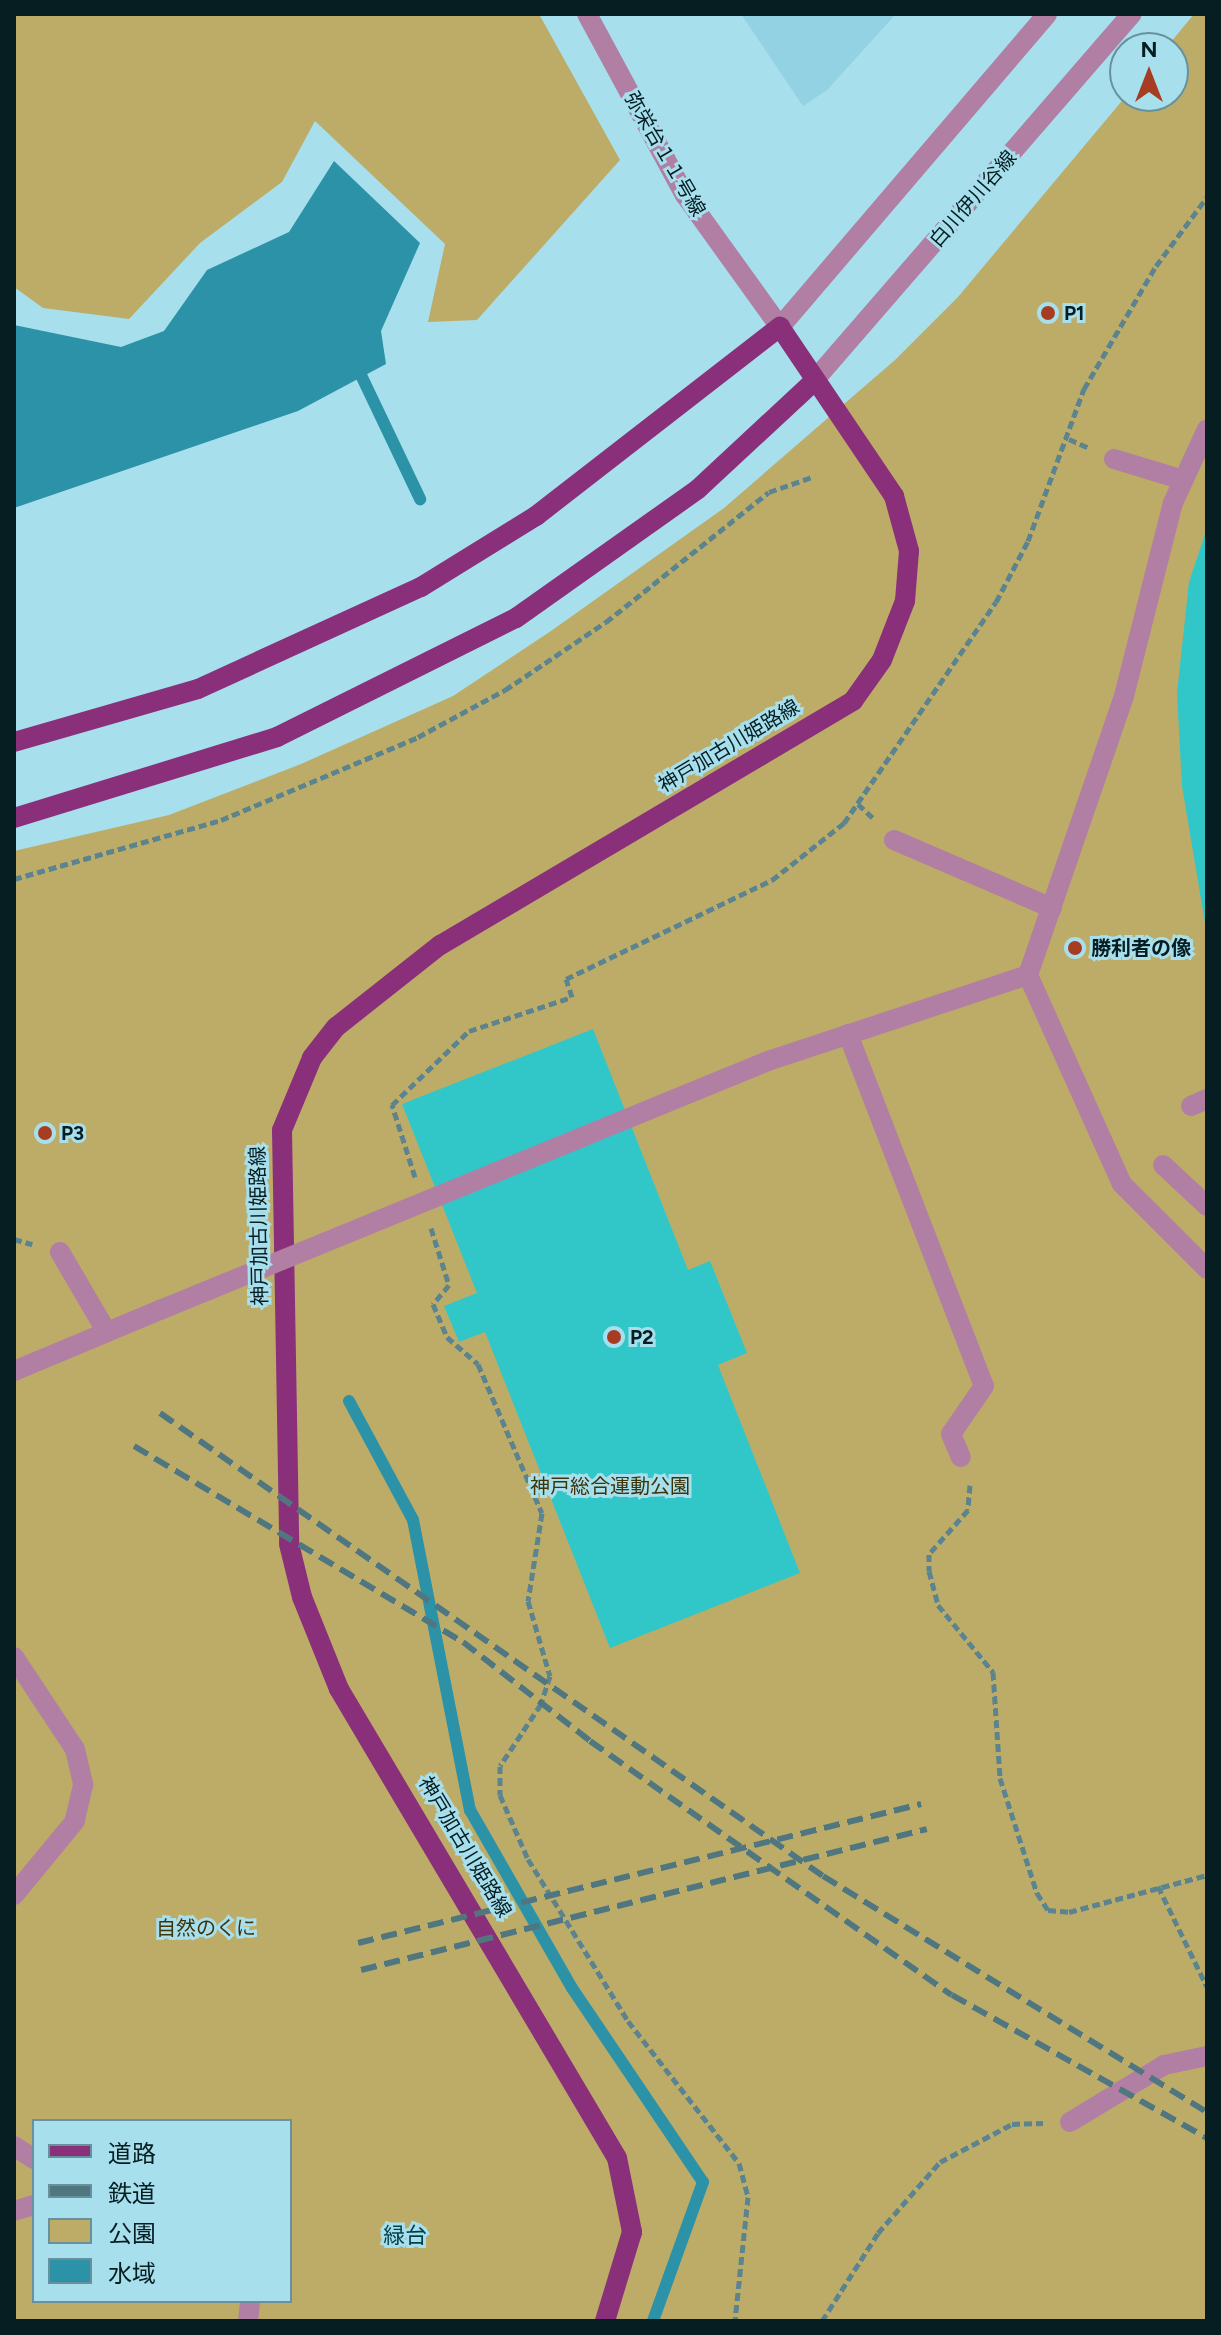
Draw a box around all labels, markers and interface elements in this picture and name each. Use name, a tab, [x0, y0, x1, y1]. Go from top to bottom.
north arrow	[1109, 32, 1189, 112]
text: N	[1140, 36, 1158, 63]
street label: 弥栄台１１号線	[620, 87, 710, 221]
street label: 白川伊川谷線	[925, 146, 1021, 252]
place label: P1	[1064, 301, 1084, 325]
marker: P1	[1039, 304, 1057, 322]
street label: 神戸加古川姫路線	[654, 695, 804, 797]
place label: 勝利者の像	[1091, 936, 1191, 960]
marker: 勝利者の像	[1066, 939, 1084, 957]
place label: P3	[61, 1121, 84, 1145]
marker: P3	[36, 1124, 54, 1142]
street label: 神戸加古川姫路線	[246, 1146, 272, 1306]
place label: P2	[630, 1325, 654, 1349]
marker: P2	[605, 1328, 623, 1346]
park label: 神戸総合運動公園	[530, 1474, 690, 1498]
street label: 神戸加古川姫路線	[414, 1772, 516, 1922]
park label: 自然のくに	[156, 1916, 256, 1940]
legend	[32, 2119, 292, 2303]
text: 道路	[108, 2139, 156, 2168]
text: 鉄道	[108, 2179, 156, 2208]
text: 公園	[108, 2219, 156, 2248]
district label: 緑台	[383, 2223, 427, 2249]
text: 水域	[108, 2259, 156, 2288]

